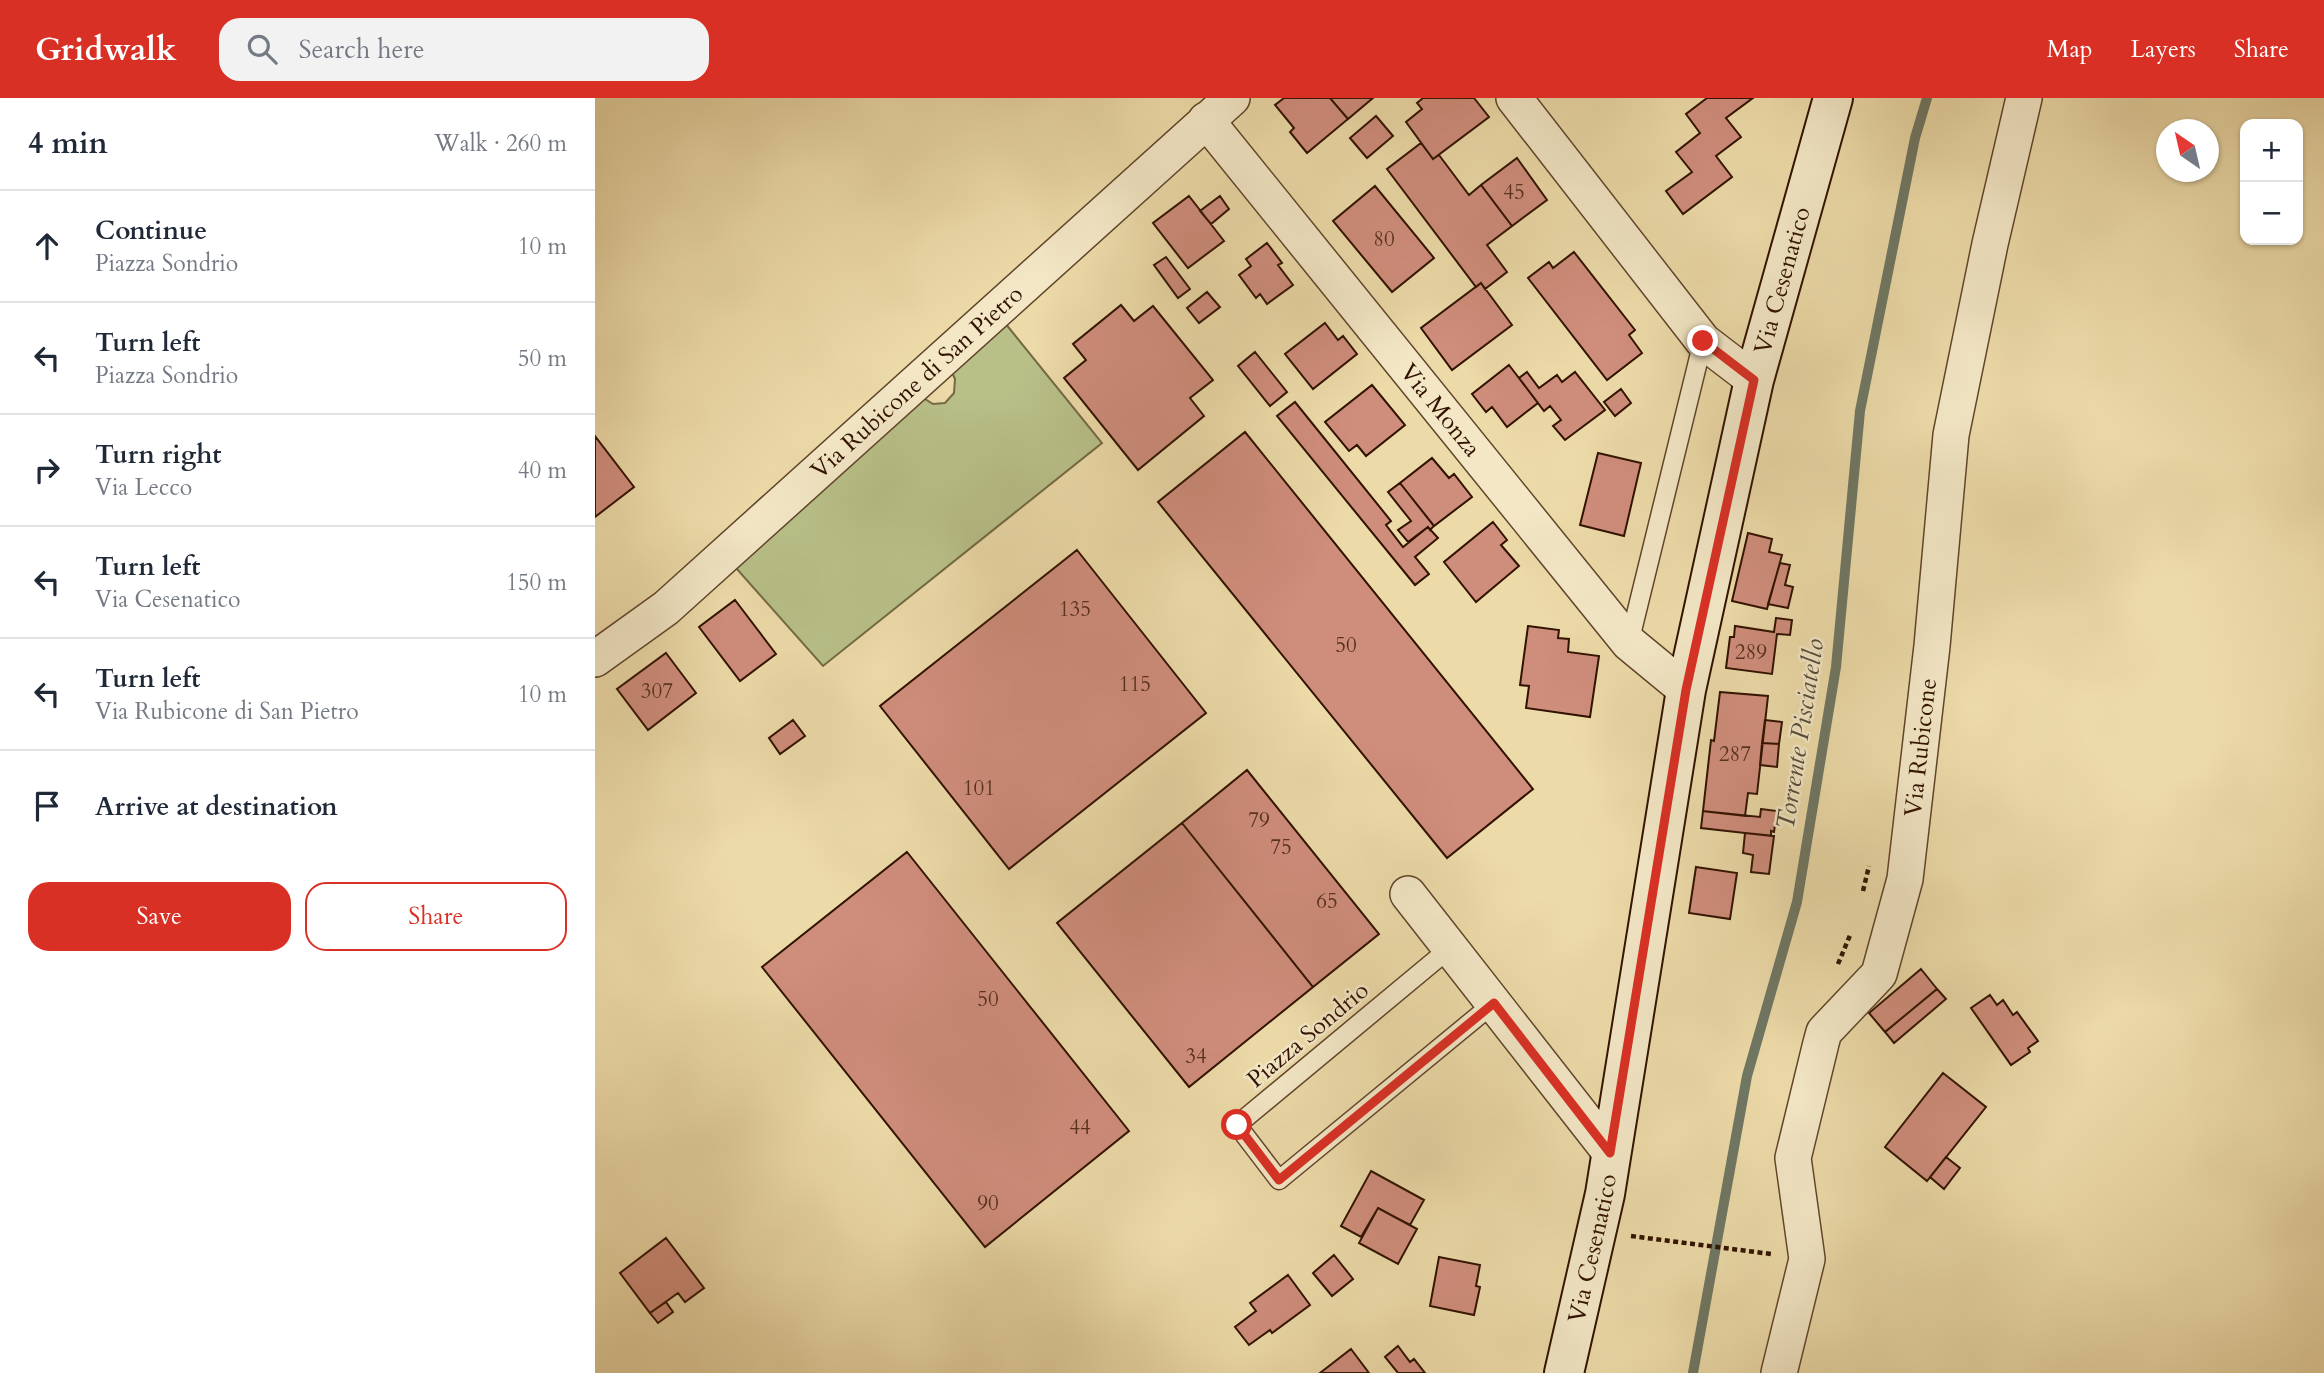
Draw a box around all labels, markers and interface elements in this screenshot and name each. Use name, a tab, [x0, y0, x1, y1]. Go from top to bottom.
search box	[219, 18, 709, 81]
text: Gridwalk	[35, 27, 177, 72]
icon: search	[243, 30, 281, 68]
text: Search here	[299, 32, 425, 67]
text: Map	[2047, 33, 2093, 66]
text: Layers	[2131, 33, 2196, 66]
text: Share	[2234, 33, 2289, 66]
north arrow	[2156, 119, 2219, 182]
map controls	[2240, 119, 2303, 245]
button: +	[2240, 119, 2303, 182]
text: 4 min	[28, 123, 108, 164]
text: Walk · 260 m	[434, 128, 567, 159]
house number: 45	[1503, 178, 1525, 207]
button: −	[2240, 182, 2303, 245]
street label: Via Cesenatico	[1746, 203, 1818, 358]
text: Continue	[95, 213, 207, 248]
house number: 80	[1373, 225, 1395, 254]
icon: ahead	[28, 227, 66, 265]
text: 10 m	[518, 231, 567, 262]
text: Piazza Sondrio	[95, 248, 238, 279]
street label: Via Rubicone di San Pietro	[803, 278, 1030, 486]
text: Turn left	[95, 325, 200, 360]
route end	[1687, 325, 1718, 356]
icon: left	[28, 339, 66, 377]
text: 50 m	[518, 343, 567, 374]
street label: Via Monza	[1393, 356, 1489, 464]
text: Piazza Sondrio	[95, 360, 238, 391]
text: Turn right	[95, 437, 222, 472]
icon: right	[28, 451, 66, 489]
text: 40 m	[518, 455, 567, 486]
text: Via Lecco	[95, 472, 192, 503]
text: Turn left	[95, 549, 200, 584]
icon: left	[28, 563, 66, 601]
text: 150 m	[506, 567, 567, 598]
text: Via Cesenatico	[95, 584, 240, 615]
house number: 135	[1059, 595, 1091, 624]
house number: 50	[1335, 631, 1357, 660]
water label: Torrente Pisciatello	[1768, 636, 1832, 832]
house number: 289	[1735, 638, 1767, 667]
text: Turn left	[95, 661, 200, 696]
house number: 115	[1119, 670, 1151, 699]
icon: left	[28, 675, 66, 713]
street label: Via Rubicone	[1896, 676, 1945, 818]
house number: 307	[641, 677, 673, 706]
text: 10 m	[518, 679, 567, 710]
text: Via Rubicone di San Pietro	[95, 696, 359, 727]
house number: 287	[1719, 740, 1751, 769]
house number: 101	[963, 774, 995, 803]
icon: arrive	[28, 787, 66, 825]
text: Arrive at destination	[95, 789, 338, 824]
house number: 79	[1248, 806, 1270, 835]
house number: 75	[1270, 833, 1292, 862]
button: Save	[28, 882, 291, 951]
button: Share	[305, 882, 567, 951]
house number: 65	[1316, 887, 1338, 916]
street label: Piazza Sondrio	[1240, 974, 1376, 1096]
house number: 50	[977, 985, 999, 1014]
house number: 34	[1185, 1042, 1207, 1071]
route start	[1221, 1109, 1252, 1140]
house number: 44	[1069, 1113, 1091, 1142]
street label: Via Cesenatico	[1560, 1171, 1625, 1326]
house number: 90	[977, 1189, 999, 1218]

